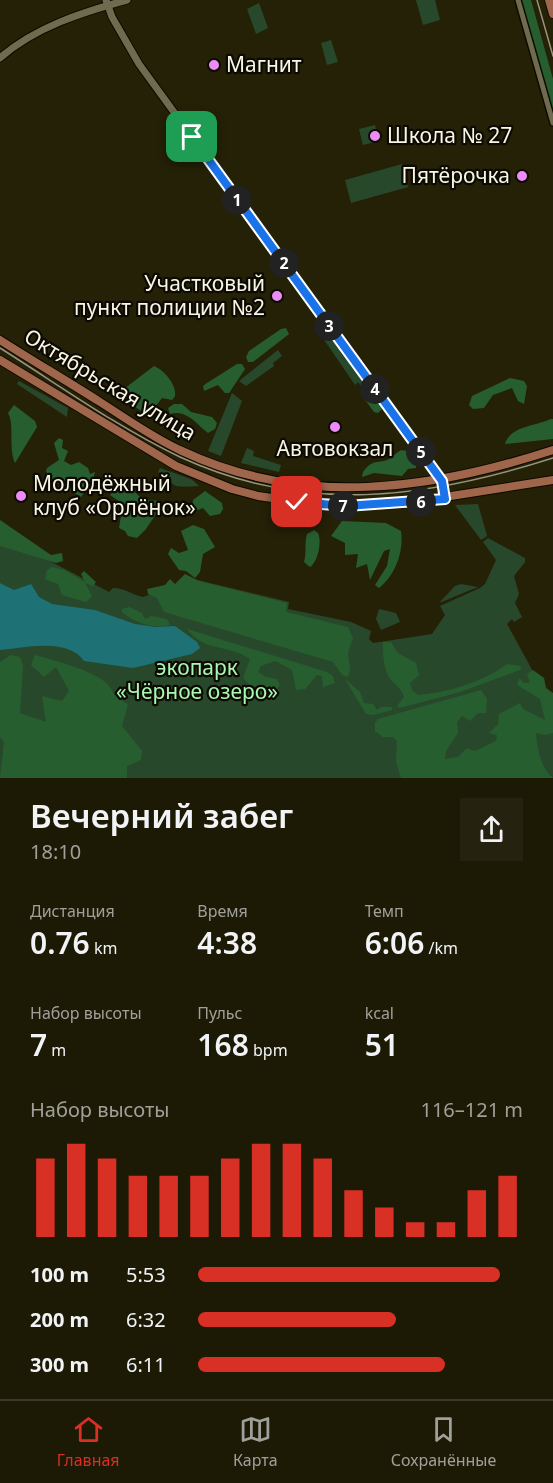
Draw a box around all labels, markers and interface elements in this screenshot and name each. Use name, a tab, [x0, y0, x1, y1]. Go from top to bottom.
place label: Магнит	[226, 50, 302, 78]
marker: Магнит	[207, 58, 221, 72]
pin	[166, 111, 217, 162]
icon: arrive	[175, 120, 208, 153]
place label: Школа № 27	[387, 121, 512, 149]
marker: Школа № 27	[368, 129, 382, 143]
place label: Пятёрочка	[402, 161, 510, 189]
marker: Пятёрочка	[515, 169, 529, 183]
pin: 1	[222, 185, 252, 215]
text: 1	[232, 189, 242, 211]
pin: 2	[269, 248, 299, 278]
text: 2	[279, 252, 289, 274]
place label: Участковый пункт полиции №2	[74, 269, 265, 321]
marker: Участковый пункт полиции №2	[270, 289, 284, 303]
pin: 3	[314, 311, 344, 341]
text: 3	[324, 315, 334, 337]
street label: Октябрьская улица	[19, 322, 202, 447]
pin: 4	[360, 374, 390, 404]
text: 4	[370, 378, 380, 400]
marker: Автовокзал	[328, 420, 342, 434]
place label: Автовокзал	[277, 434, 393, 462]
pin: 5	[406, 437, 436, 467]
text: 5	[416, 441, 426, 463]
place label: Молодёжный клуб «Орлёнок»	[33, 469, 196, 521]
pin	[271, 476, 322, 527]
icon: check	[280, 485, 313, 518]
pin: 6	[406, 487, 436, 517]
marker: Молодёжный клуб «Орлёнок»	[14, 489, 28, 503]
pin: 7	[328, 491, 358, 521]
text: 6	[416, 491, 426, 513]
text: 7	[338, 495, 348, 517]
park label: экопарк «Чёрное озеро»	[116, 653, 278, 705]
text: Вечерний забег	[30, 793, 293, 838]
button: share	[460, 798, 523, 861]
text: 18:10	[30, 838, 81, 865]
text: Дистанция	[30, 900, 115, 922]
text: Время	[197, 900, 248, 922]
text: Темп	[365, 900, 404, 922]
text: 0.76	[30, 922, 90, 963]
text: 4:38	[197, 922, 257, 963]
text: 6:06	[365, 922, 424, 963]
text: km	[90, 937, 117, 959]
text: /km	[424, 937, 458, 959]
text: Набор высоты	[30, 1002, 142, 1024]
text: Пульс	[197, 1002, 242, 1024]
text: kcal	[365, 1002, 394, 1024]
text: 7	[30, 1024, 47, 1065]
text: 168	[197, 1024, 249, 1065]
text: 51	[365, 1024, 399, 1065]
text: m	[47, 1039, 66, 1061]
text: bpm	[249, 1039, 288, 1061]
text: Набор высоты	[30, 1096, 169, 1123]
text: 116–121 m	[420, 1096, 523, 1123]
text: 100 m	[30, 1261, 89, 1288]
text: 5:53	[126, 1261, 166, 1288]
text: 200 m	[30, 1306, 89, 1333]
text: 6:32	[126, 1306, 166, 1333]
text: 300 m	[30, 1351, 89, 1378]
text: 6:11	[126, 1351, 166, 1378]
tab: Главная	[57, 1413, 120, 1471]
tab: Карта	[233, 1413, 278, 1471]
tab: Сохранённые	[391, 1413, 496, 1471]

